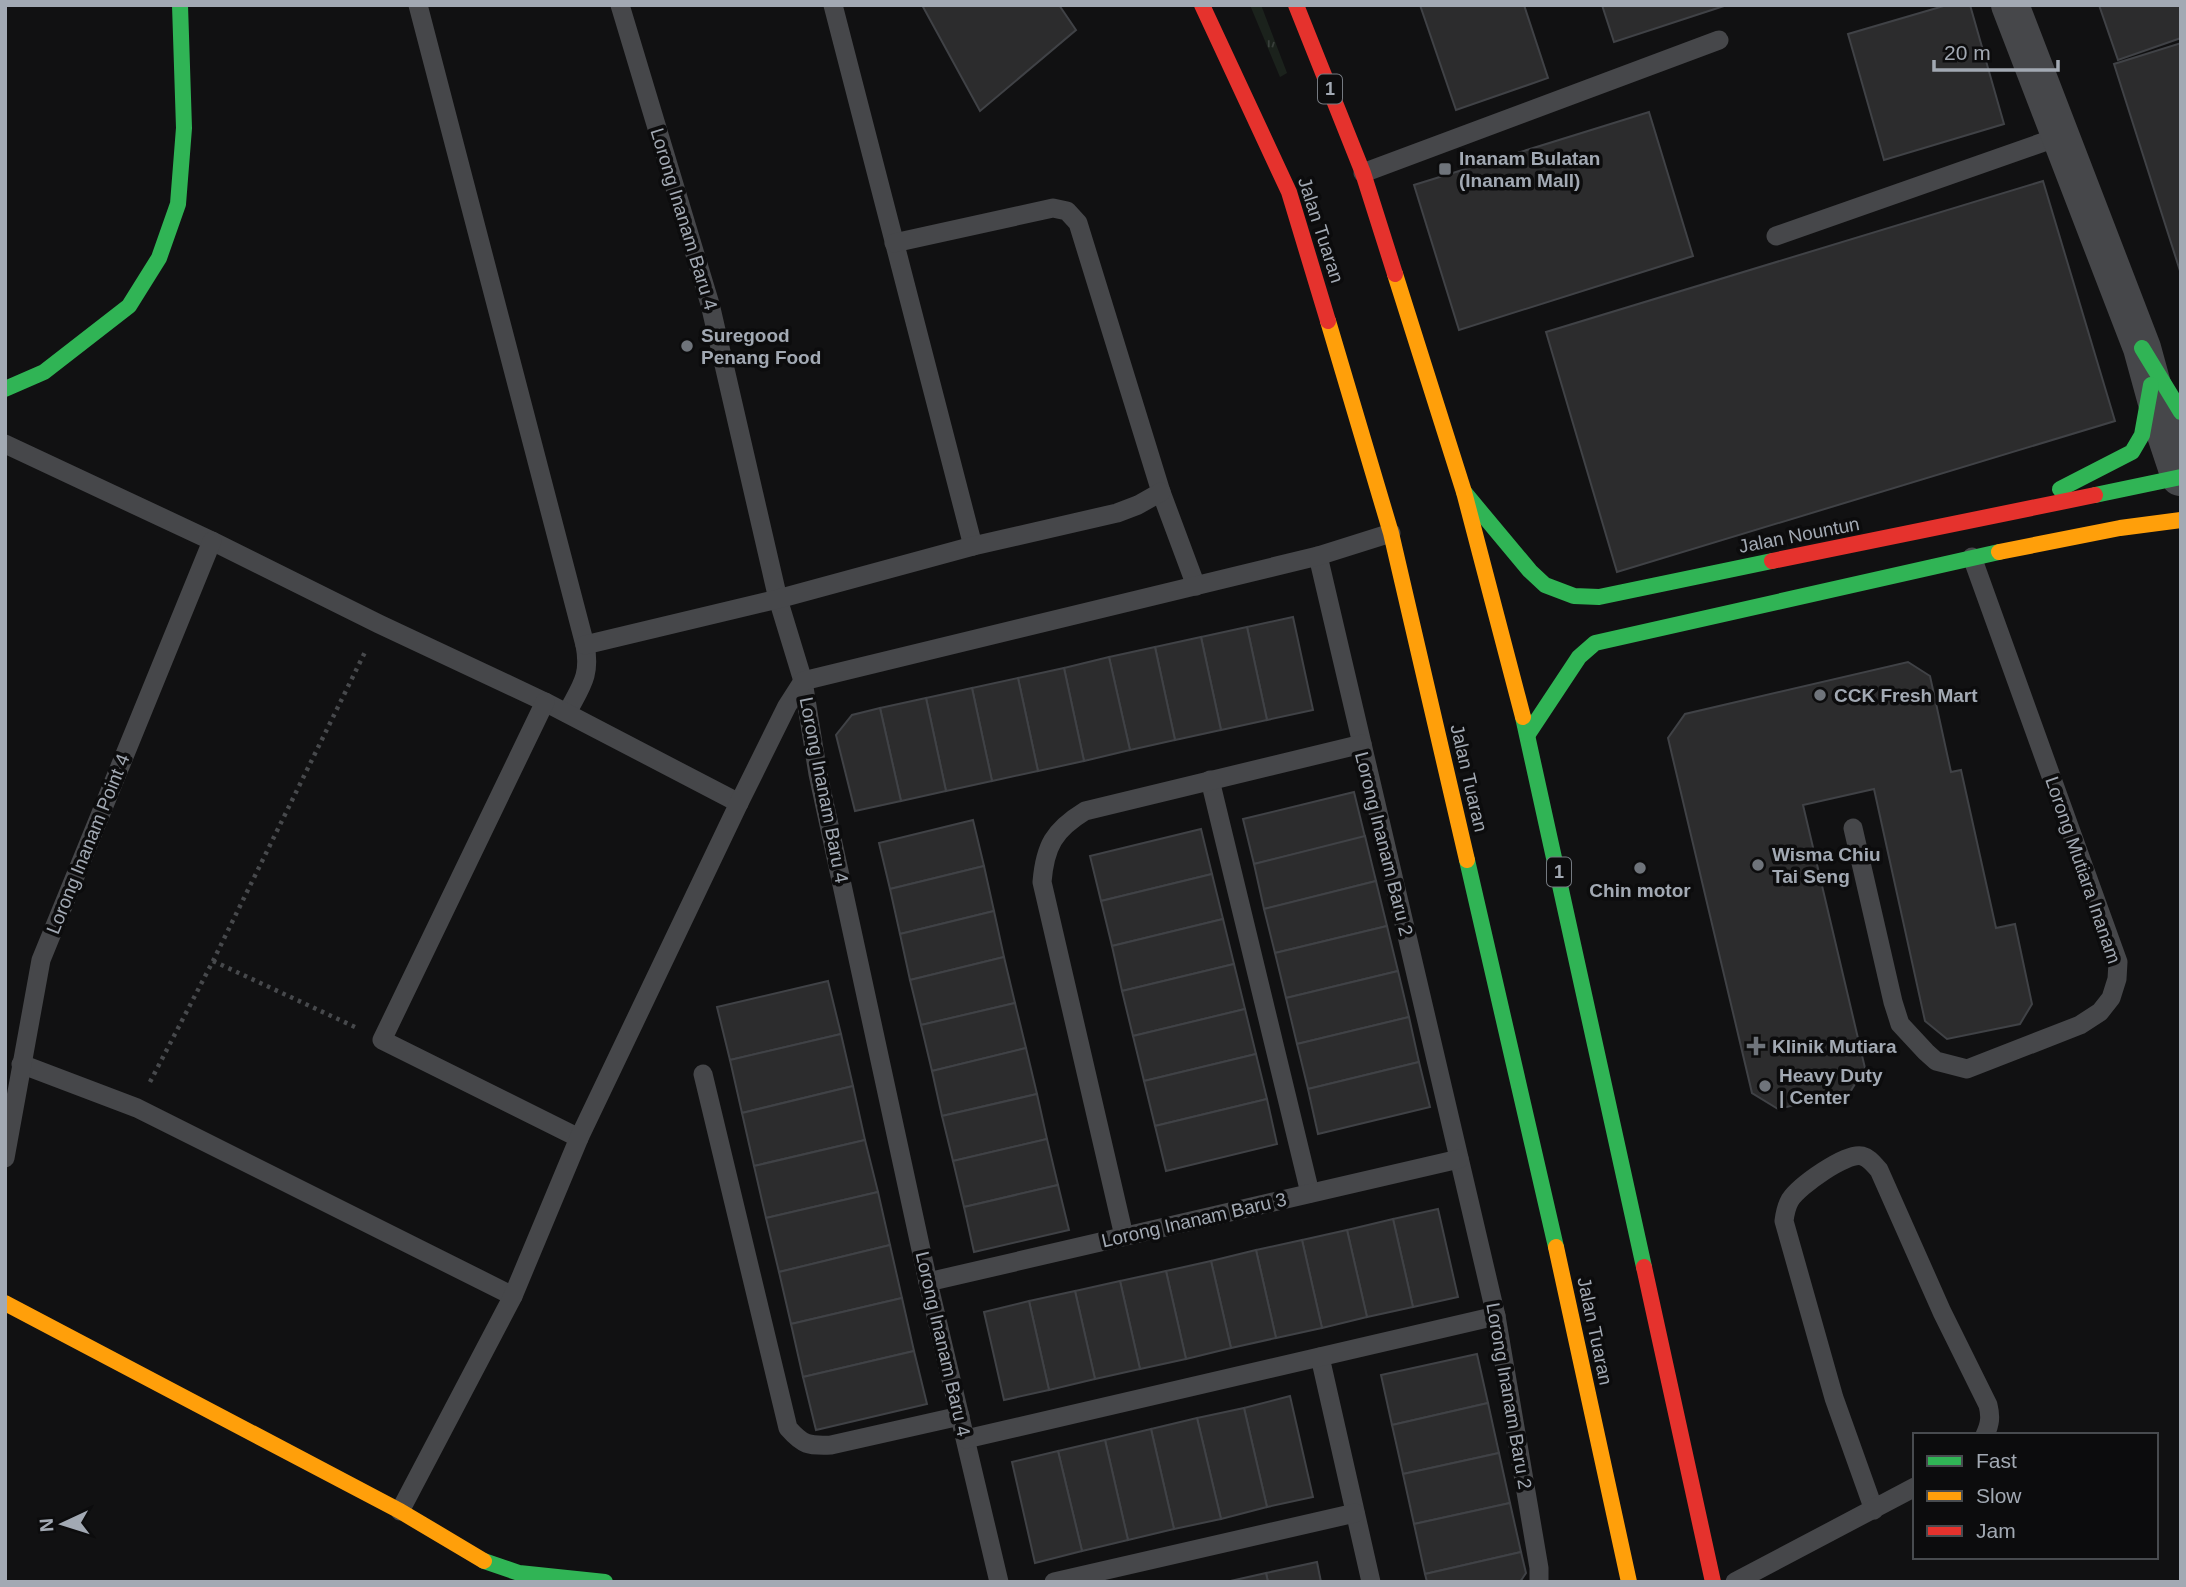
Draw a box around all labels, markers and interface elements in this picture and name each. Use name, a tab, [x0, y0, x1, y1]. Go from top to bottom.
scale bar	[1934, 28, 2058, 72]
text: 20 m	[1944, 41, 1991, 64]
road number: 1	[1318, 74, 1342, 104]
street label: Lorong Inanam Baru 4	[646, 126, 722, 313]
place label: Inanam Bulatan (Inanam Mall)	[1459, 148, 1600, 191]
marker: Inanam Bulatan (Inanam Mall)	[1437, 161, 1453, 177]
street label: Jalan Tuaran	[1294, 175, 1348, 285]
place label: Suregood Penang Food	[701, 325, 821, 368]
marker: Suregood Penang Food	[679, 338, 695, 354]
street label: Jalan Nountun	[1737, 513, 1861, 557]
place label: CCK Fresh Mart	[1834, 685, 1978, 706]
marker: CCK Fresh Mart	[1812, 687, 1828, 703]
street label: Lorong Inanam Baru 4	[796, 695, 852, 885]
street label: Jalan Tuaran	[1446, 722, 1492, 834]
street label: Lorong Inanam Baru 2	[1351, 750, 1417, 938]
street label: Lorong Inanam Point 4	[42, 751, 134, 937]
street label: Lorong Mutiara Inanam	[2041, 774, 2125, 966]
place label: Wisma Chiu Tai Seng	[1772, 844, 1881, 887]
marker: Wisma Chiu Tai Seng	[1750, 857, 1766, 873]
road number: 1	[1547, 858, 1571, 886]
marker: Chin motor	[1632, 860, 1648, 876]
place label: Chin motor	[1589, 880, 1691, 901]
marker: Klinik Mutiara	[1746, 1036, 1766, 1056]
place label: Klinik Mutiara	[1772, 1036, 1897, 1057]
place label: Heavy Duty | Center	[1779, 1065, 1883, 1108]
marker: Heavy Duty | Center	[1757, 1078, 1773, 1094]
street label: Lorong Inanam Baru 3	[1100, 1189, 1288, 1251]
street label: Lorong Inanam Baru 4	[912, 1250, 975, 1439]
street label: Jalan Tuaran	[1573, 1275, 1617, 1387]
street label: Lorong Inanam Baru 2	[1482, 1301, 1536, 1491]
legend	[1913, 1433, 2158, 1559]
text: Fast	[1976, 1449, 2017, 1472]
text: Slow	[1976, 1484, 2022, 1507]
north arrow	[28, 1489, 98, 1559]
text: N	[36, 1518, 57, 1533]
text: Jam	[1976, 1519, 2016, 1542]

